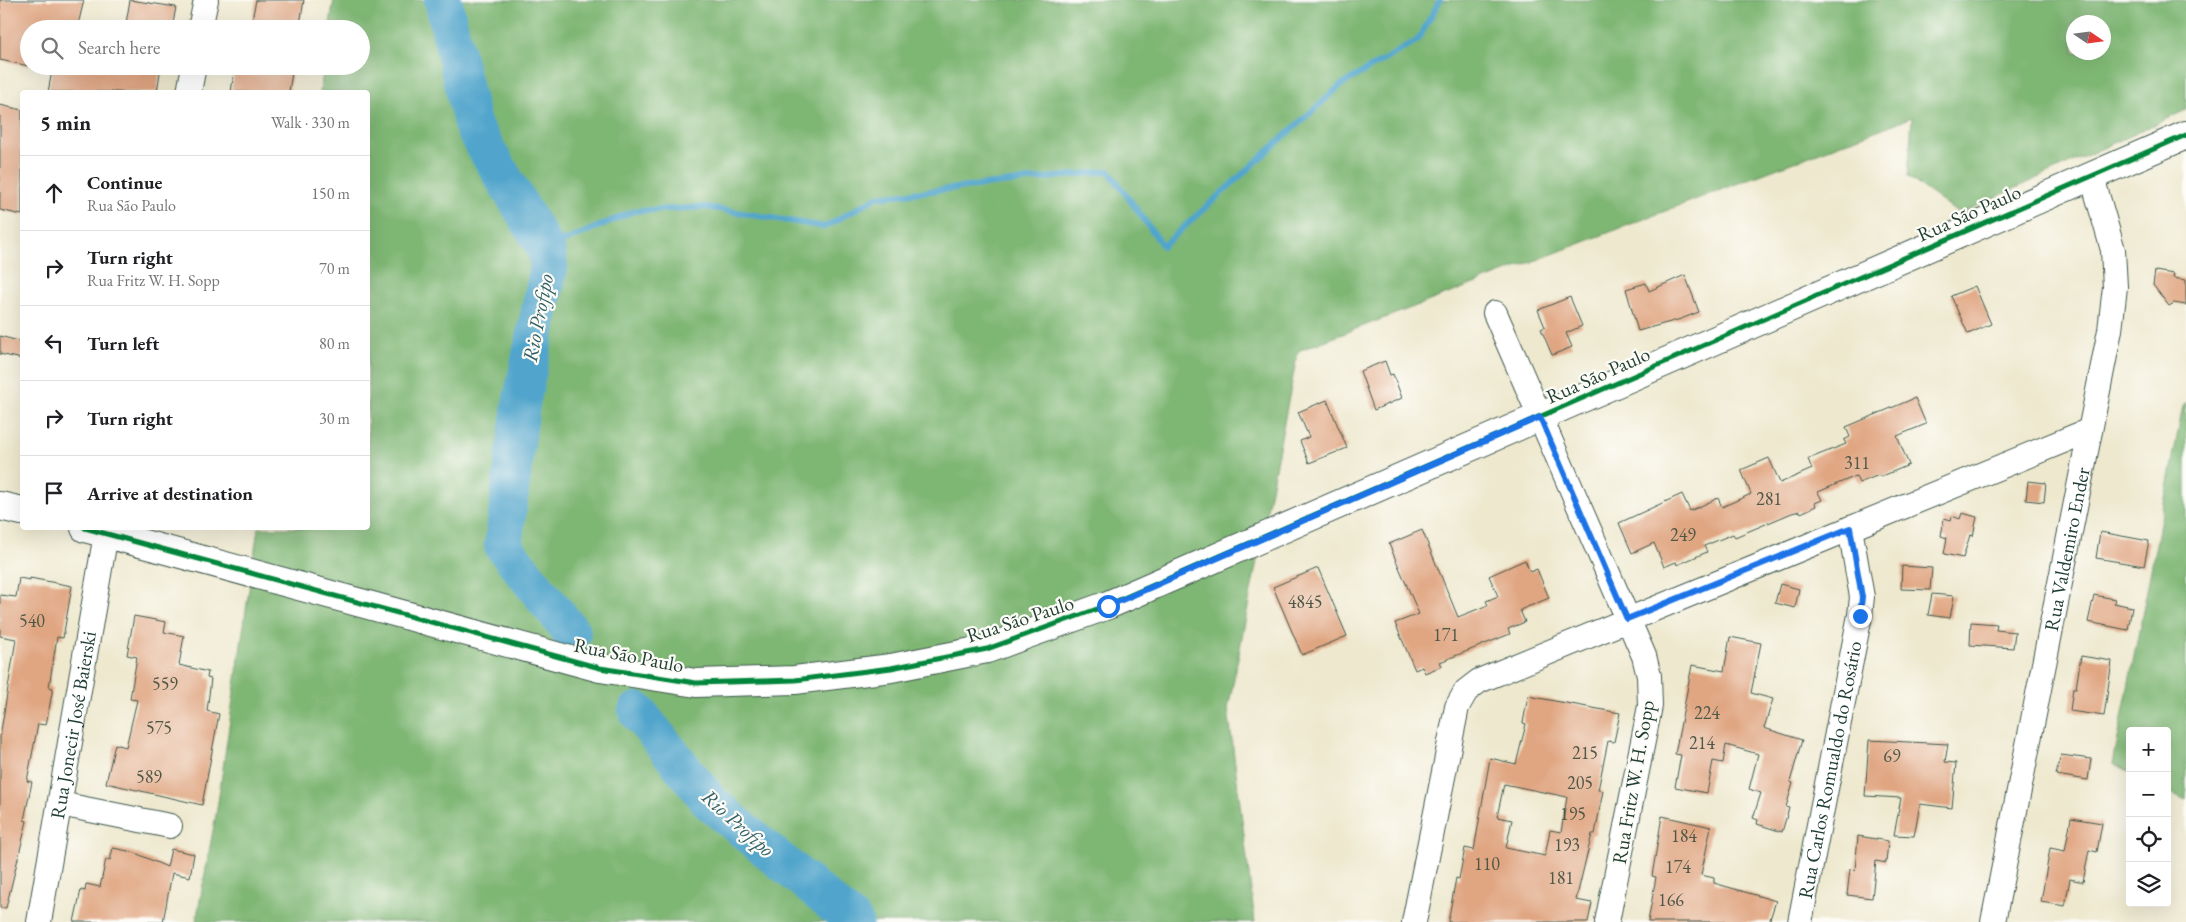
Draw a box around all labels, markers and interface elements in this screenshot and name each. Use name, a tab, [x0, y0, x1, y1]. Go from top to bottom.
north arrow	[2066, 15, 2111, 60]
search box	[20, 20, 370, 75]
icon: search	[38, 34, 66, 62]
text: Search here	[78, 35, 160, 60]
text: 5 min	[40, 109, 91, 136]
text: Walk · 330 m	[271, 112, 350, 133]
text: Continue	[87, 170, 162, 195]
street label: Rua São Paulo	[1913, 178, 2025, 247]
icon: ahead	[40, 179, 68, 207]
text: 150 m	[311, 183, 350, 204]
text: Rua São Paulo	[87, 195, 176, 216]
text: Turn right	[87, 245, 173, 270]
icon: right	[40, 254, 68, 282]
text: 70 m	[319, 258, 350, 279]
text: Rua Fritz W. H. Sopp	[87, 270, 220, 291]
water label: Rio Profipo	[516, 272, 559, 364]
icon: left	[40, 329, 68, 357]
text: Turn left	[87, 331, 159, 356]
text: 80 m	[319, 333, 350, 354]
street label: Rua São Paulo	[1542, 340, 1654, 409]
icon: right	[40, 404, 68, 432]
text: Turn right	[87, 406, 173, 431]
text: 30 m	[319, 408, 350, 429]
house number: 311	[1844, 451, 1870, 474]
street label: Rua Valdemiro Ender	[2038, 465, 2096, 633]
icon: arrive	[40, 479, 68, 507]
text: Arrive at destination	[87, 481, 253, 506]
house number: 281	[1756, 487, 1782, 510]
house number: 249	[1670, 523, 1696, 546]
street label: Rua São Paulo	[963, 589, 1077, 649]
house number: 4845	[1288, 590, 1322, 613]
route start	[1097, 595, 1120, 618]
route end	[1849, 605, 1872, 628]
house number: 540	[19, 609, 45, 632]
house number: 171	[1433, 623, 1459, 646]
street label: Rua Jonecir José Baierski	[44, 629, 102, 821]
street label: Rua São Paulo	[572, 632, 686, 678]
street label: Rua Carlos Romualdo do Rosário	[1792, 639, 1868, 901]
house number: 559	[152, 672, 178, 695]
street label: Rua Fritz W. H. Sopp	[1606, 698, 1660, 866]
house number: 224	[1694, 701, 1720, 724]
house number: 575	[146, 716, 172, 739]
map controls	[2126, 727, 2171, 907]
button: +	[2126, 727, 2171, 772]
house number: 214	[1689, 731, 1715, 754]
house number: 215	[1572, 741, 1598, 764]
house number: 69	[1883, 744, 1901, 767]
house number: 589	[136, 765, 162, 788]
house number: 205	[1567, 771, 1593, 794]
button: −	[2126, 772, 2171, 817]
water label: Rio Profipo	[696, 783, 780, 862]
house number: 195	[1560, 802, 1586, 825]
button: locate	[2126, 817, 2171, 862]
house number: 184	[1671, 824, 1697, 847]
house number: 193	[1554, 833, 1580, 856]
house number: 110	[1474, 852, 1500, 875]
house number: 174	[1665, 855, 1691, 878]
button: layers	[2126, 862, 2171, 907]
house number: 181	[1548, 866, 1574, 889]
house number: 166	[1658, 888, 1684, 911]

